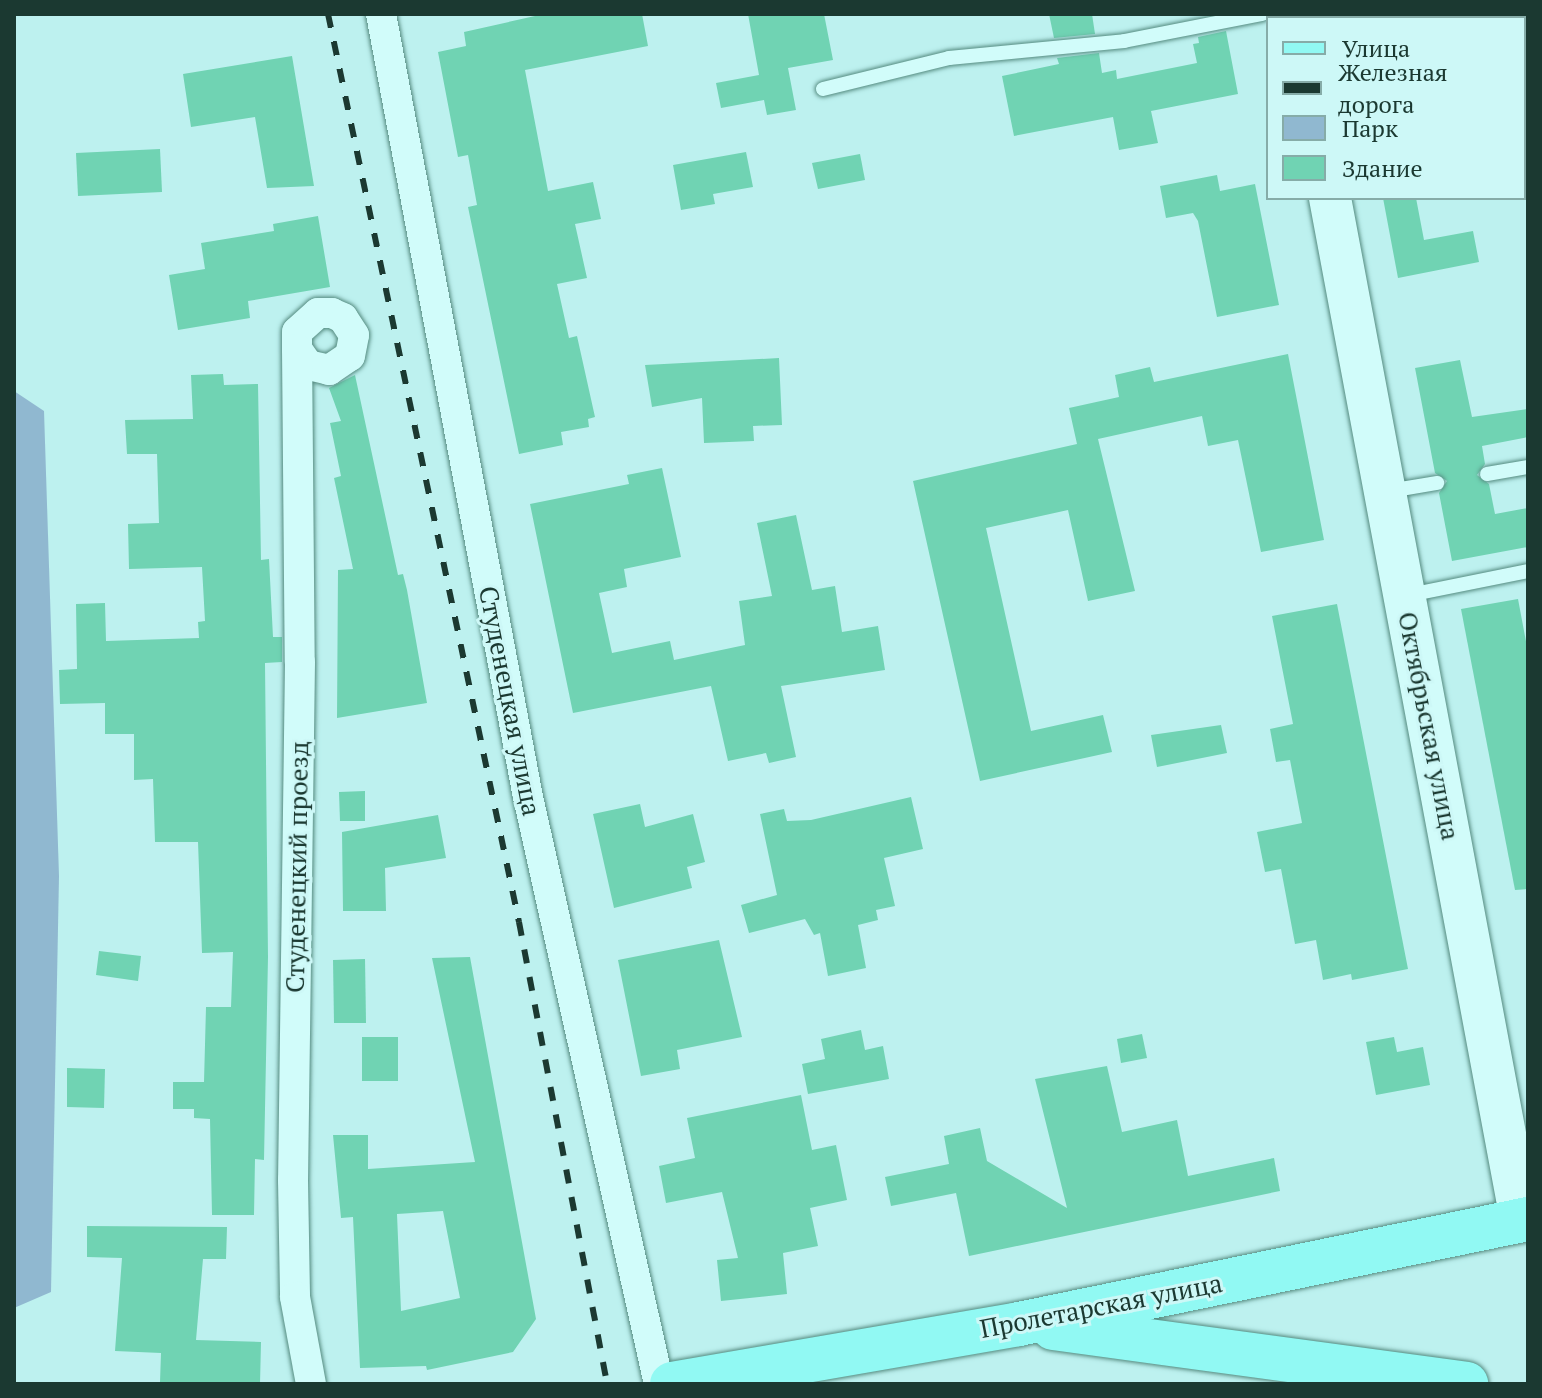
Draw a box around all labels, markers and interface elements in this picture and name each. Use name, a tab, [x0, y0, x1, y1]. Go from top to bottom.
legend	[1266, 16, 1526, 200]
text: Улица	[1342, 32, 1410, 64]
text: Железная дорога	[1338, 56, 1448, 120]
text: Парк	[1342, 112, 1398, 144]
text: Здание	[1342, 152, 1423, 184]
street label: Студенецкая улица	[472, 584, 548, 818]
street label: Октябрьская улица	[1392, 609, 1466, 843]
street label: Студенецкий проезд	[279, 741, 315, 993]
street label: Пролетарская улица	[977, 1267, 1225, 1345]

